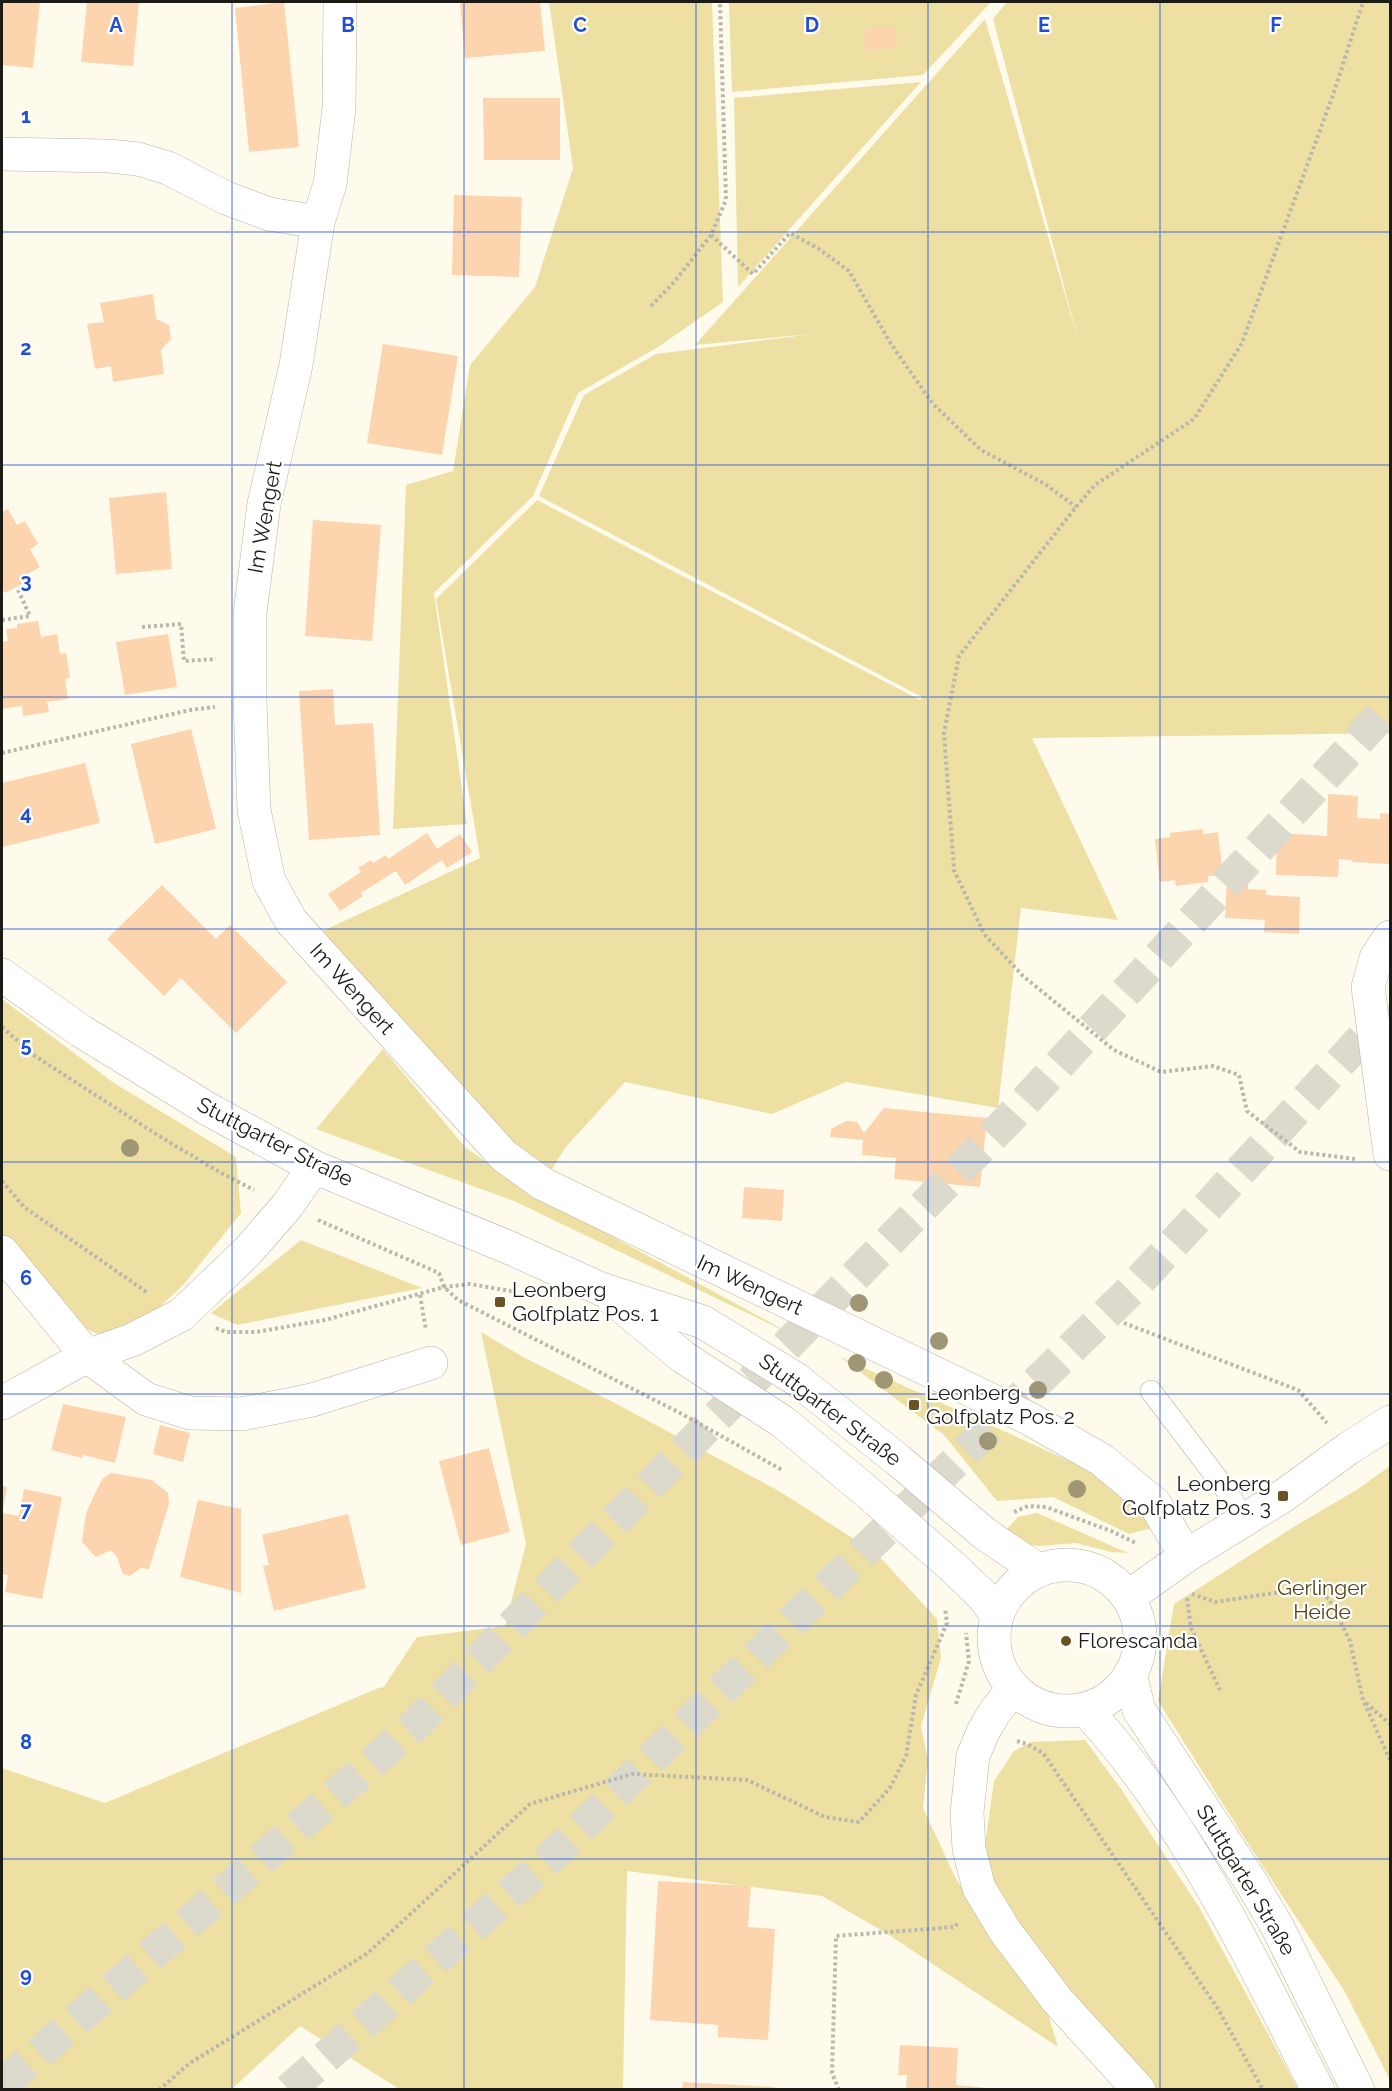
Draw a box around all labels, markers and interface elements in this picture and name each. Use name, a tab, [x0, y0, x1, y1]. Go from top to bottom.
text: A	[109, 13, 123, 37]
text: B	[341, 13, 355, 37]
text: C	[573, 13, 587, 37]
text: D	[805, 13, 819, 37]
text: E	[1038, 13, 1050, 37]
text: F	[1270, 13, 1282, 37]
text: 1	[21, 104, 31, 128]
text: 2	[20, 336, 32, 360]
street label: Im Wengert	[242, 459, 287, 575]
text: 3	[20, 569, 32, 593]
text: 4	[20, 801, 32, 825]
street label: Im Wengert	[305, 938, 400, 1039]
text: 5	[20, 1033, 32, 1057]
street label: Stuttgarter Straße	[193, 1091, 357, 1192]
street label: Im Wengert	[693, 1249, 807, 1320]
text: 6	[20, 1266, 32, 1290]
place label: Leonberg Golfplatz Pos. 1	[512, 1277, 659, 1326]
marker: Leonberg Golfplatz Pos. 1	[493, 1295, 507, 1309]
street label: Stuttgarter Straße	[754, 1348, 906, 1471]
place label: Leonberg Golfplatz Pos. 2	[926, 1380, 1075, 1429]
marker: Leonberg Golfplatz Pos. 2	[907, 1398, 921, 1412]
place label: Leonberg Golfplatz Pos. 3	[1122, 1471, 1271, 1520]
marker: Leonberg Golfplatz Pos. 3	[1276, 1489, 1290, 1503]
text: 7	[20, 1498, 32, 1522]
park label: Gerlinger Heide	[1277, 1575, 1368, 1624]
place label: Florescanda	[1078, 1628, 1198, 1653]
marker: Florescanda	[1059, 1634, 1073, 1648]
text: 8	[20, 1730, 32, 1754]
street label: Stuttgarter Straße	[1192, 1800, 1301, 1960]
text: 9	[20, 1963, 32, 1987]

